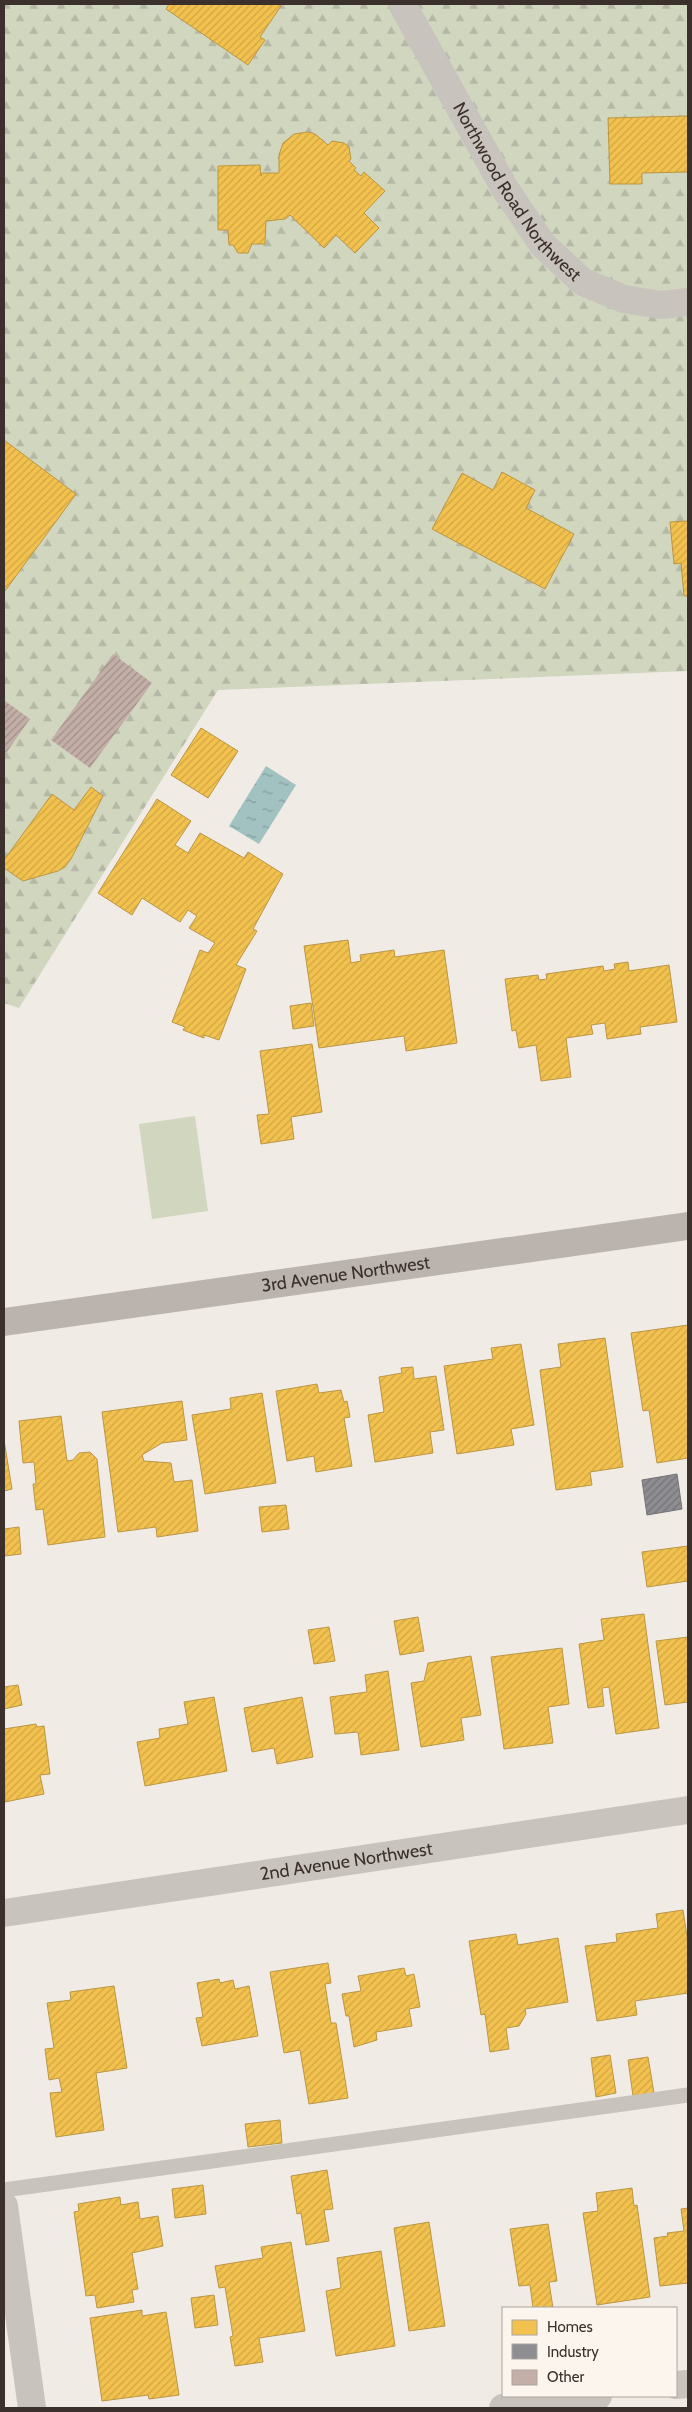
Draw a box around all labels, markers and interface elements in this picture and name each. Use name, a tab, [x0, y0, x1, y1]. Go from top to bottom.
street label: Northwood Road Northwest	[448, 99, 586, 286]
street label: 3rd Avenue Northwest	[260, 1251, 431, 1297]
street label: 2nd Avenue Northwest	[258, 1838, 434, 1885]
legend	[502, 2307, 677, 2397]
text: Homes	[547, 2318, 593, 2336]
text: Industry	[547, 2343, 599, 2361]
text: Other	[547, 2368, 584, 2386]

